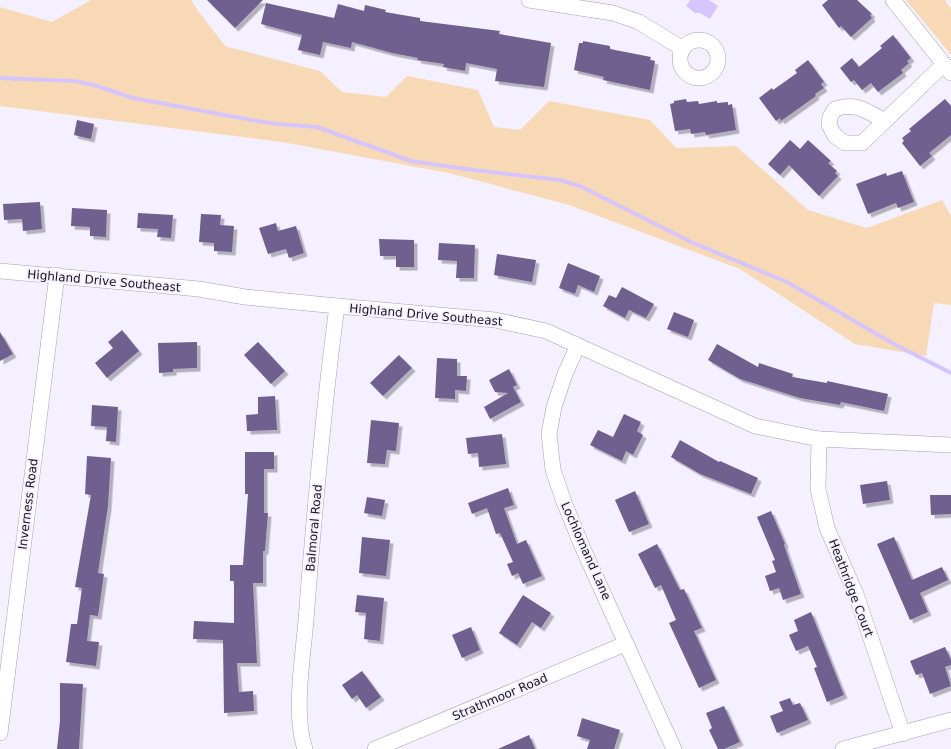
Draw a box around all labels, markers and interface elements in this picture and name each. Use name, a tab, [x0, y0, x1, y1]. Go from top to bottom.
street label: Highland Drive Southeast	[27, 267, 181, 295]
street label: Highland Drive Southeast	[349, 301, 503, 329]
street label: Inverness Road	[15, 458, 41, 550]
street label: Balmoral Road	[303, 484, 325, 572]
street label: Lochlomand Lane	[558, 500, 614, 602]
street label: Heathridge Court	[826, 537, 876, 639]
street label: Strathmoor Road	[450, 671, 550, 723]

